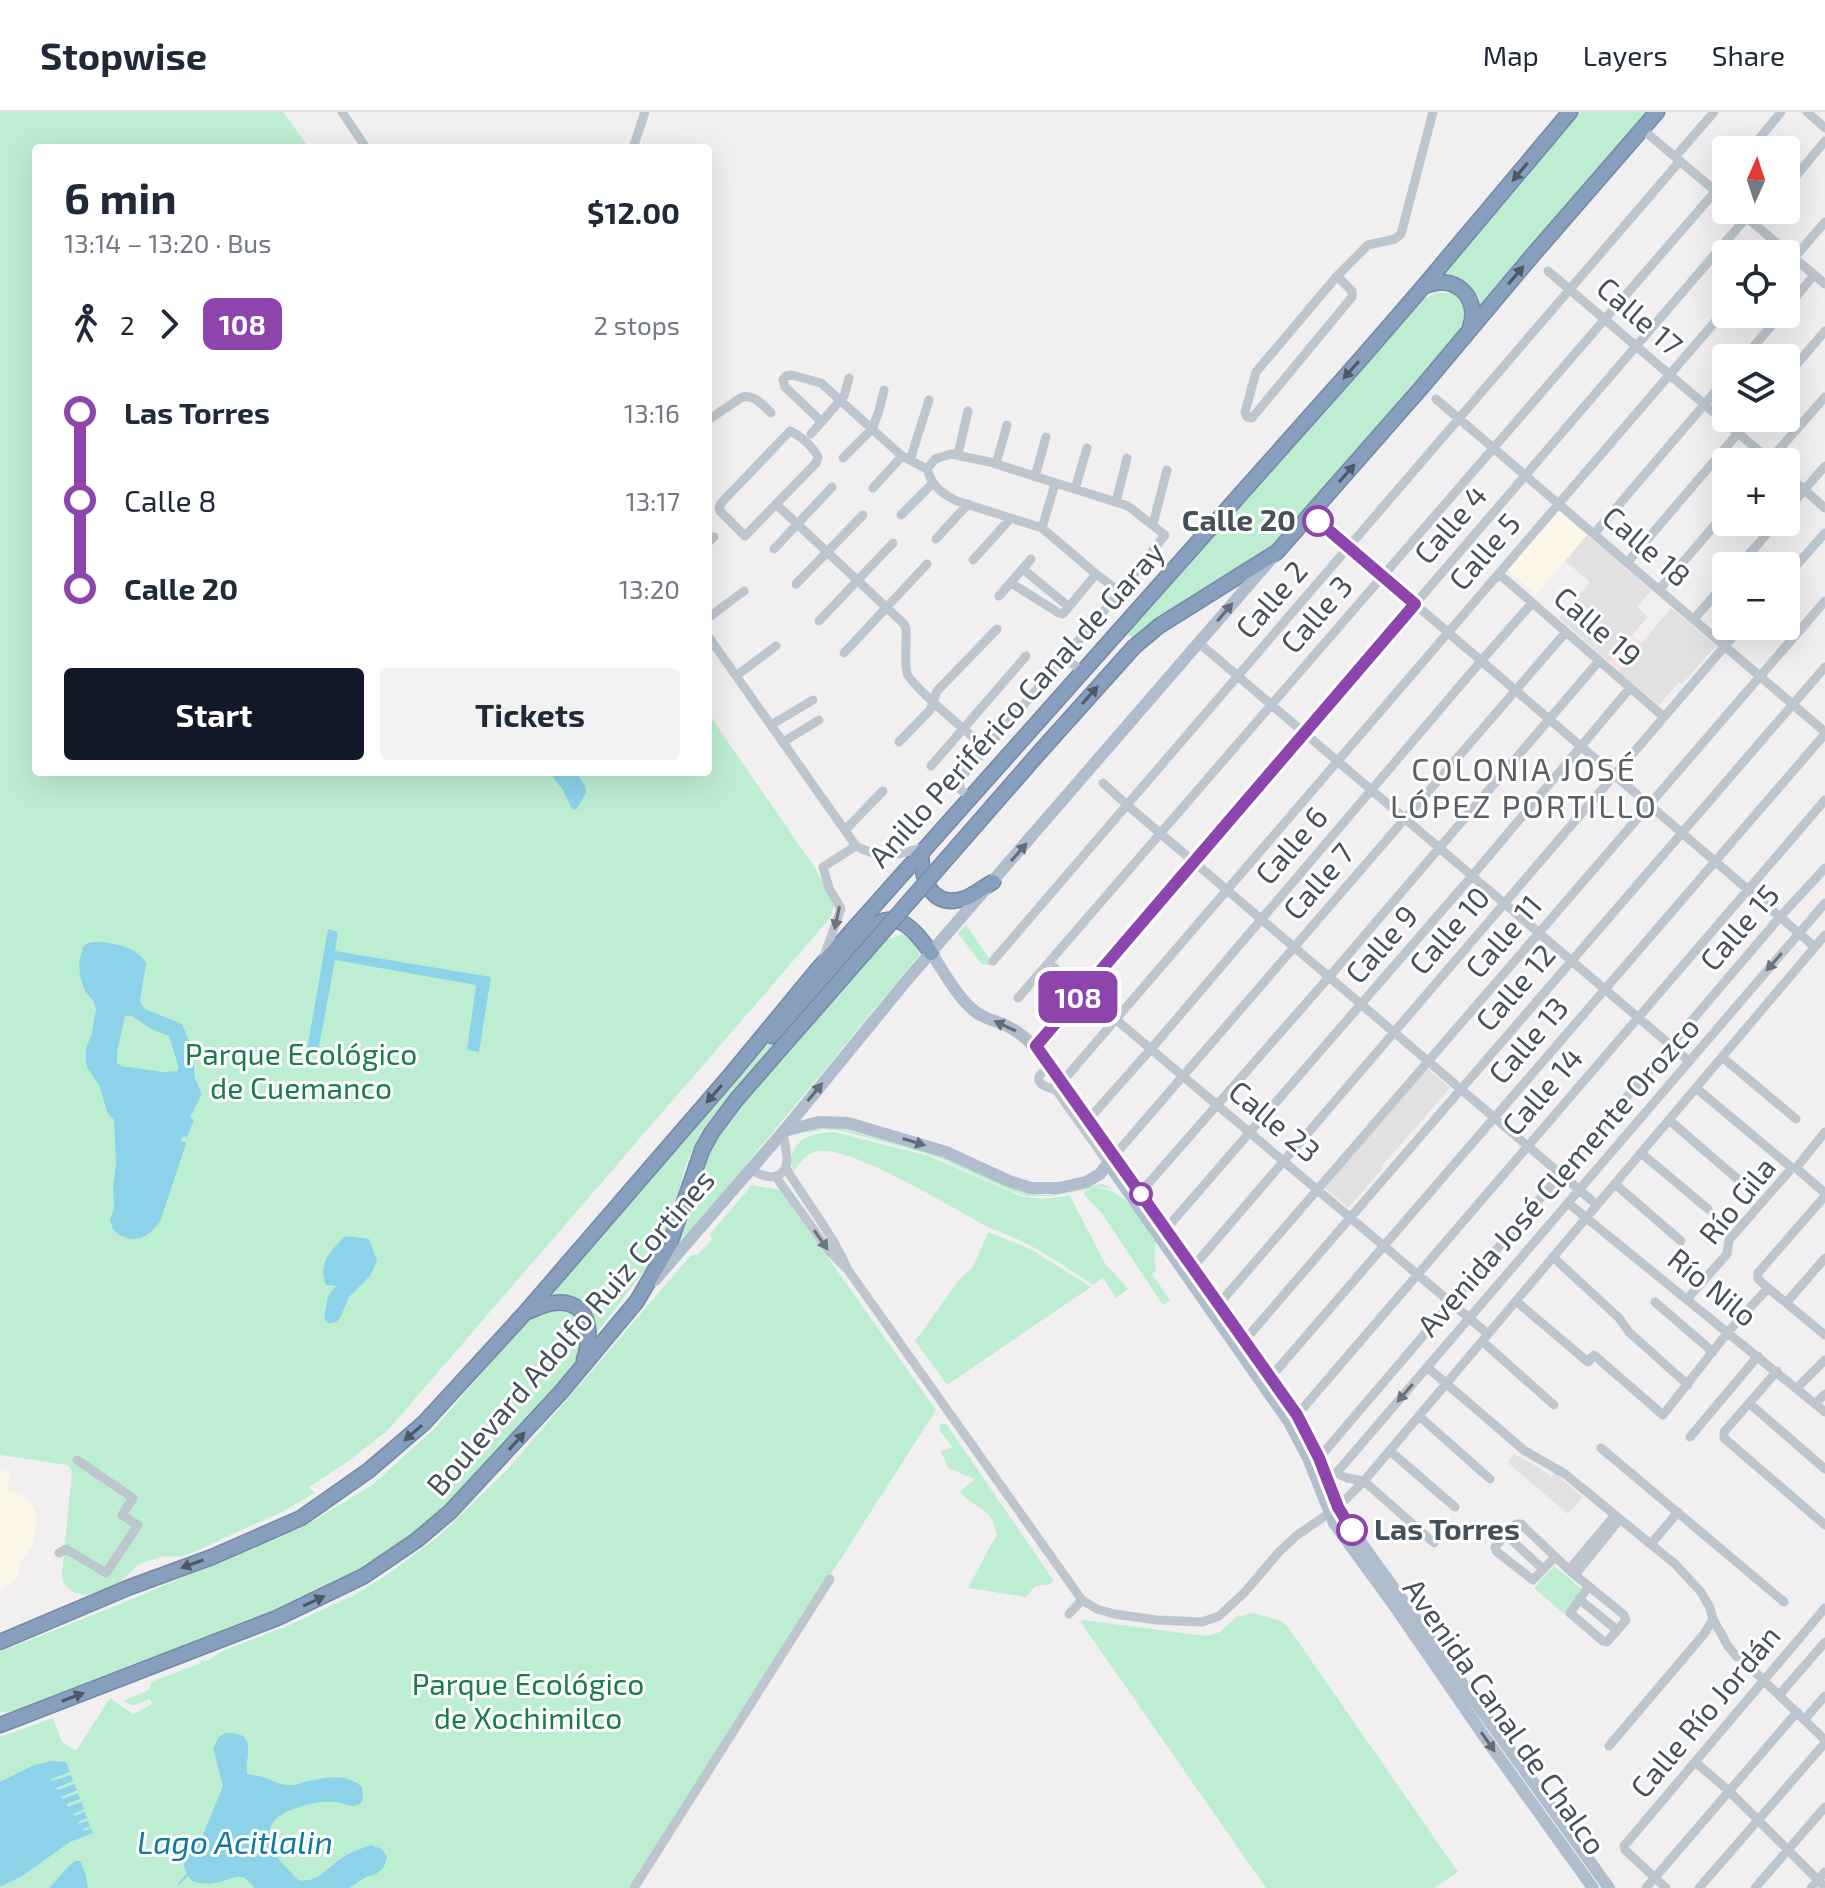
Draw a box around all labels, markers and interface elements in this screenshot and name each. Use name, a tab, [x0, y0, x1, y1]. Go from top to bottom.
text: Stopwise	[40, 32, 207, 78]
text: Map	[1483, 38, 1539, 72]
text: Layers	[1583, 38, 1668, 72]
text: Share	[1712, 38, 1785, 72]
north arrow	[1712, 136, 1800, 224]
map controls	[1712, 136, 1800, 640]
one-way arrow	[1512, 162, 1529, 182]
text: 6 min	[64, 170, 177, 223]
text: $12.00	[587, 194, 680, 230]
text: 13:14 – 13:20 · Bus	[64, 227, 271, 258]
button: locate	[1712, 240, 1800, 328]
one-way arrow	[1507, 265, 1524, 285]
street label: Calle 17	[1590, 269, 1690, 362]
icon: walk	[64, 302, 108, 346]
icon: forward	[147, 302, 191, 346]
text: 108	[219, 307, 266, 341]
text: 2	[120, 309, 135, 340]
text: 2 stops	[593, 309, 680, 340]
button: layers	[1712, 344, 1800, 432]
one-way arrow	[1342, 360, 1360, 379]
text: Las Torres	[124, 394, 270, 430]
text: 13:16	[624, 397, 680, 428]
button: +	[1712, 448, 1800, 536]
one-way arrow	[1338, 464, 1355, 484]
street label: Calle 4	[1406, 477, 1493, 570]
text: Calle 8	[124, 482, 216, 518]
text: 13:17	[625, 485, 680, 516]
street label: Calle 18	[1596, 498, 1698, 593]
place label: Calle 20	[1182, 501, 1296, 537]
street label: Calle 5	[1440, 505, 1527, 597]
marker: Calle 20	[1303, 506, 1333, 536]
street label: Anillo Periférico Canal de Garay	[860, 534, 1171, 874]
button: −	[1712, 552, 1800, 640]
street label: Calle 2	[1227, 553, 1314, 645]
street label: Calle 3	[1272, 568, 1359, 660]
text: Calle 20	[124, 570, 238, 606]
text: 13:20	[619, 573, 680, 604]
street label: Calle 19	[1548, 578, 1649, 673]
one-way arrow	[1216, 603, 1233, 623]
button: Start	[64, 668, 364, 760]
button: Tickets	[380, 668, 680, 760]
one-way arrow	[1080, 685, 1098, 704]
district label: COLONIA JOSÉ LÓPEZ PORTILLO	[1390, 749, 1658, 824]
street label: Calle 6	[1247, 798, 1334, 891]
street label: Calle 7	[1275, 835, 1360, 926]
one-way arrow	[1010, 842, 1027, 862]
street label: Calle 15	[1691, 876, 1786, 977]
street label: Calle 10	[1401, 879, 1496, 981]
street label: Calle 11	[1457, 887, 1548, 985]
street label: Calle 9	[1337, 897, 1424, 990]
one-way arrow	[830, 906, 843, 931]
street label: Calle 12	[1467, 936, 1562, 1037]
one-way arrow	[1766, 951, 1783, 971]
line badge: 108	[1032, 971, 1124, 1023]
text: 108	[1054, 980, 1102, 1014]
street label: Calle 13	[1480, 989, 1575, 1090]
street label: Avenida José Clemente Orozco	[1409, 1009, 1706, 1343]
one-way arrow	[993, 1019, 1017, 1033]
park label: Parque Ecológico de Cuemanco	[185, 1035, 417, 1105]
street label: Calle 14	[1494, 1039, 1589, 1142]
street label: Calle 23	[1222, 1072, 1328, 1169]
one-way arrow	[806, 1082, 823, 1102]
one-way arrow	[706, 1083, 723, 1103]
one-way arrow	[902, 1136, 926, 1148]
street label: Río Gila	[1691, 1149, 1782, 1250]
street label: Boulevard Adolfo Ruiz Cortines	[418, 1161, 721, 1502]
unlabelled marker	[1130, 1183, 1152, 1205]
one-way arrow	[813, 1229, 829, 1250]
street label: Río Nilo	[1661, 1240, 1765, 1333]
one-way arrow	[1397, 1383, 1414, 1403]
one-way arrow	[404, 1423, 423, 1441]
one-way arrow	[507, 1432, 525, 1451]
place label: Las Torres	[1374, 1510, 1520, 1546]
marker: Las Torres	[1337, 1515, 1367, 1545]
one-way arrow	[180, 1559, 204, 1571]
street label: Avenida Canal de Chalco	[1397, 1571, 1615, 1861]
one-way arrow	[302, 1594, 326, 1608]
street label: Calle Río Jordán	[1622, 1617, 1787, 1804]
park label: Parque Ecológico de Xochimilco	[412, 1665, 644, 1735]
one-way arrow	[61, 1690, 85, 1703]
one-way arrow	[1480, 1731, 1495, 1752]
water label: Lago Acitlalin	[137, 1822, 333, 1861]

